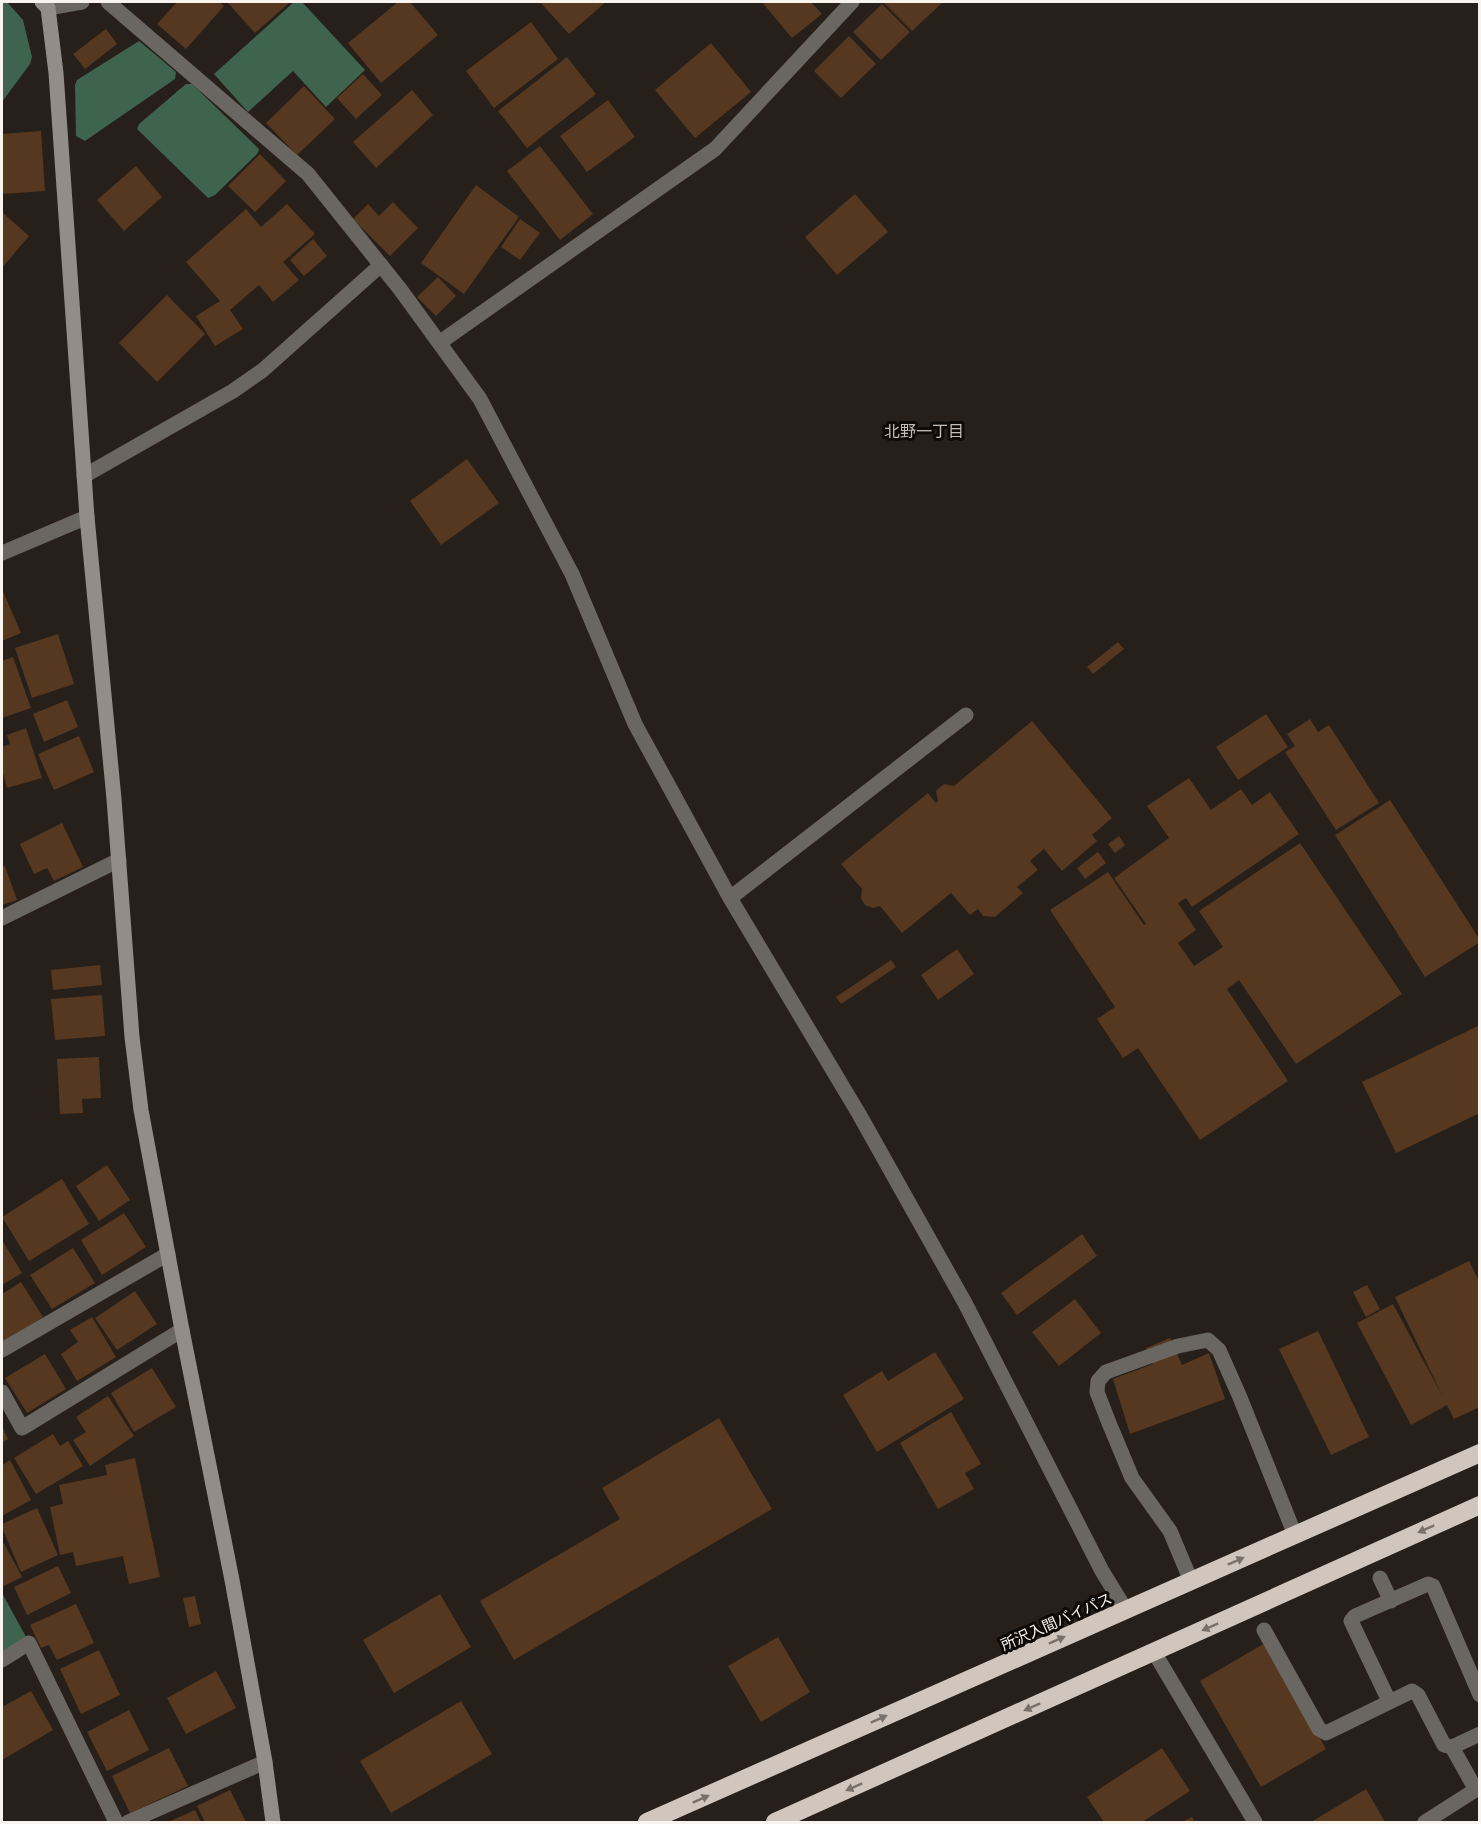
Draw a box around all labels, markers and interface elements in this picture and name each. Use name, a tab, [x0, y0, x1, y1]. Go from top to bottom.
district label: 北野一丁目	[884, 421, 964, 440]
one-way arrow	[1418, 1525, 1435, 1534]
one-way arrow	[1227, 1557, 1244, 1566]
street label: 所沢入間バイパス	[998, 1588, 1114, 1654]
one-way arrow	[1202, 1622, 1219, 1631]
one-way arrow	[1049, 1636, 1066, 1645]
one-way arrow	[1024, 1702, 1041, 1711]
one-way arrow	[870, 1714, 888, 1724]
one-way arrow	[846, 1782, 863, 1791]
one-way arrow	[692, 1794, 709, 1803]

